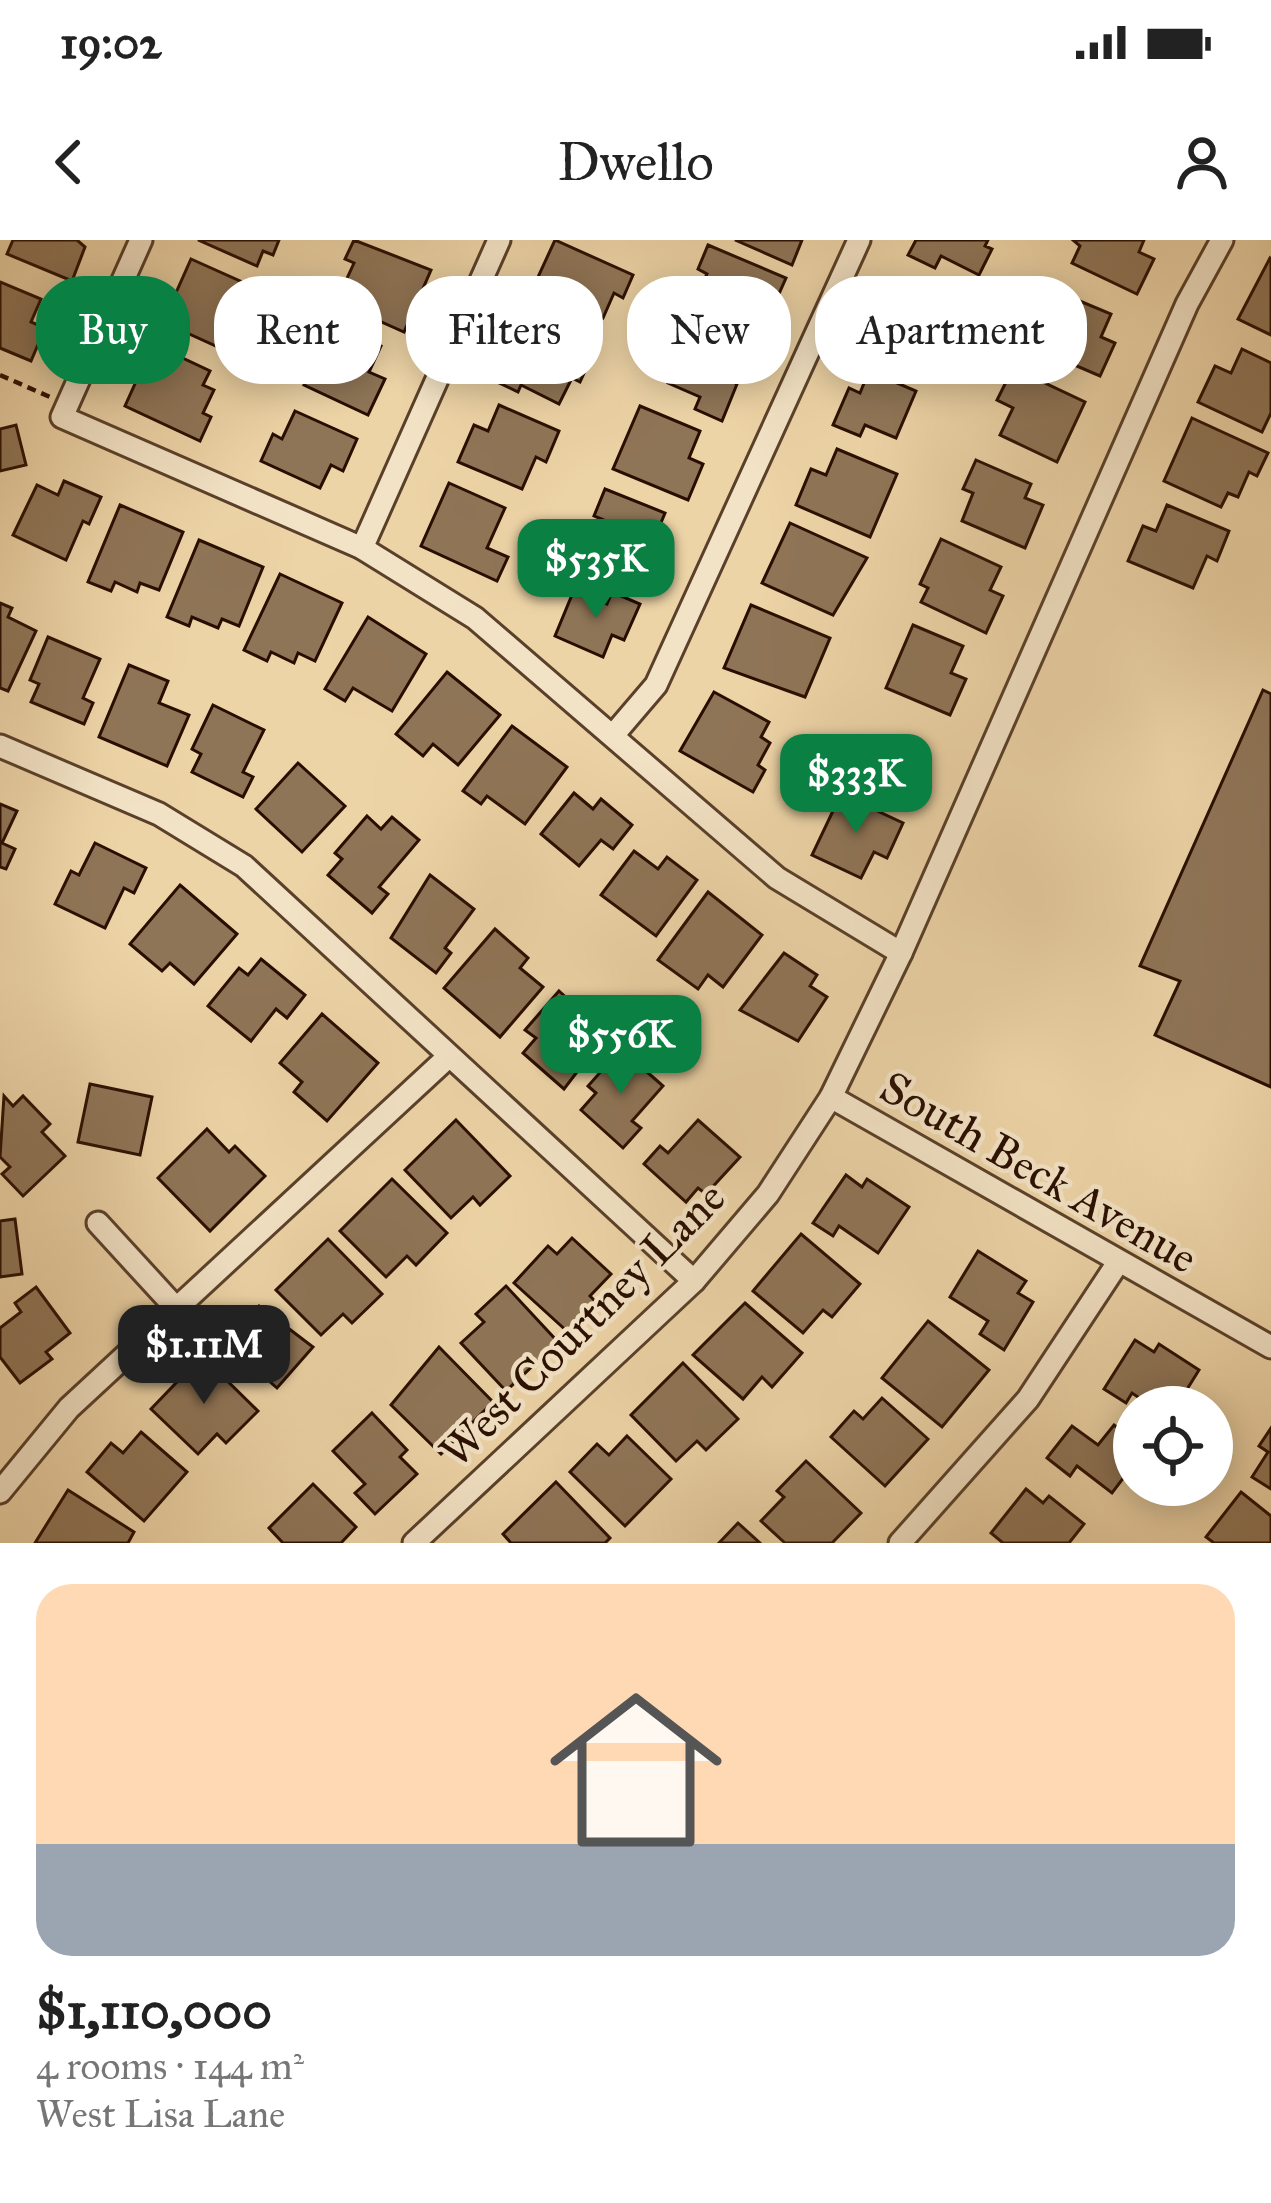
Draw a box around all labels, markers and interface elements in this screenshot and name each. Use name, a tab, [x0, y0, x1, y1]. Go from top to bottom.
text: 19:02	[60, 15, 161, 70]
icon: back	[36, 129, 102, 195]
text: Dwello	[557, 129, 714, 195]
icon: person	[1169, 129, 1235, 195]
chip: Buy	[36, 276, 190, 384]
chip: Rent	[214, 276, 382, 384]
chip: Filters	[406, 276, 603, 384]
chip: New	[627, 276, 791, 384]
chip: Apartment	[815, 276, 1087, 384]
pin: $535K	[512, 519, 680, 621]
text: $535K	[545, 534, 647, 582]
pin: $333K	[772, 734, 940, 836]
text: $333K	[807, 749, 905, 797]
pin: $556K	[537, 995, 705, 1097]
text: $556K	[567, 1010, 675, 1058]
street label: South Beck Avenue	[871, 1059, 1207, 1285]
street label: West Courtney Lane	[428, 1170, 736, 1478]
pin: $1.11M	[106, 1305, 302, 1407]
text: $1.11M	[145, 1320, 263, 1368]
map controls	[1113, 1386, 1233, 1506]
button: locate	[1113, 1386, 1233, 1506]
icon: home	[528, 1662, 744, 1878]
text: $1,110,000	[36, 1980, 272, 2042]
text: 4 rooms · 144 m²	[36, 2042, 304, 2090]
text: West Lisa Lane	[36, 2090, 285, 2138]

